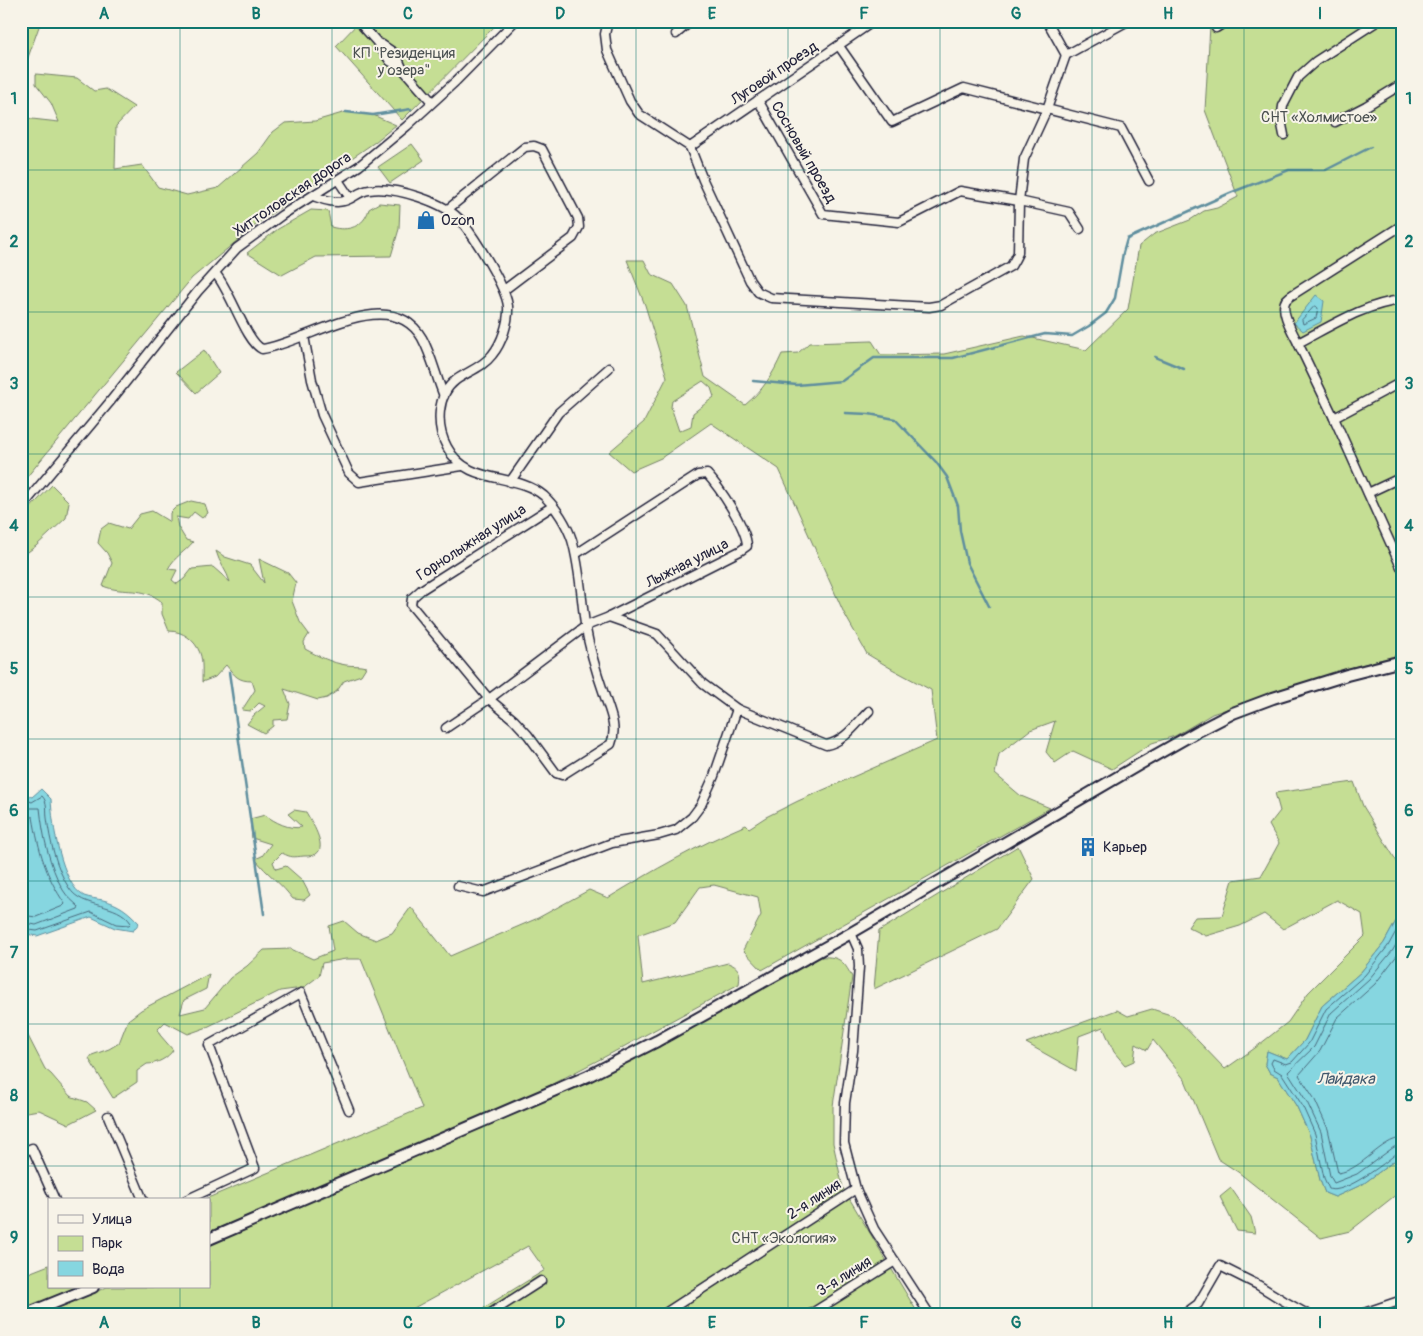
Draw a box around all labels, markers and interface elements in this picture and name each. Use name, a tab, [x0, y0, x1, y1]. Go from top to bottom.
text: A	[99, 4, 110, 24]
text: B	[251, 4, 261, 24]
text: C	[403, 4, 413, 24]
text: D	[555, 4, 565, 24]
text: E	[708, 4, 717, 24]
text: F	[859, 4, 869, 24]
text: G	[1011, 4, 1022, 24]
text: H	[1163, 4, 1173, 24]
text: I	[1318, 4, 1322, 24]
street label: Луговой проезд	[726, 37, 821, 110]
park label: КП "Резиденция у озера"	[353, 44, 455, 80]
text: 1	[11, 89, 17, 109]
text: 1	[1406, 89, 1412, 109]
street label: Сосновый проезд	[767, 98, 840, 207]
park label: СНТ «Холмистое»	[1261, 108, 1378, 127]
street label: Хиттоловская дорога	[230, 148, 355, 241]
shop icon: Ozon	[415, 209, 437, 231]
place label: Ozon	[441, 211, 475, 230]
text: 2	[10, 232, 19, 252]
text: 2	[1405, 232, 1414, 252]
text: 3	[10, 374, 19, 394]
text: 3	[1405, 374, 1414, 394]
street label: Горнолыжная улица	[413, 500, 530, 585]
text: 4	[9, 516, 19, 536]
text: 4	[1404, 516, 1414, 536]
street label: Лыжная улица	[642, 534, 732, 593]
text: 5	[10, 659, 19, 679]
text: 5	[1405, 659, 1414, 679]
text: 6	[9, 801, 19, 821]
text: 6	[1404, 801, 1414, 821]
building icon: Карьер	[1077, 836, 1099, 858]
place label: Карьер	[1103, 838, 1147, 857]
text: 7	[10, 943, 19, 963]
text: 7	[1405, 943, 1414, 963]
water label: Лайдака	[1317, 1069, 1376, 1089]
text: 8	[10, 1086, 18, 1106]
text: 8	[1405, 1086, 1413, 1106]
street label: 2-я линия	[784, 1175, 845, 1224]
legend	[48, 1198, 210, 1288]
text: Улица	[92, 1210, 132, 1229]
text: 9	[10, 1228, 18, 1248]
text: 9	[1405, 1228, 1413, 1248]
park label: СНТ «Экология»	[732, 1229, 837, 1248]
text: Парк	[92, 1234, 123, 1253]
street label: 3-я линия	[813, 1252, 875, 1301]
text: Вода	[92, 1260, 125, 1279]
text: A	[99, 1313, 110, 1333]
text: B	[251, 1313, 261, 1333]
text: C	[403, 1313, 413, 1333]
text: D	[555, 1313, 565, 1333]
text: E	[708, 1313, 717, 1333]
text: F	[859, 1313, 869, 1333]
text: G	[1011, 1313, 1022, 1333]
text: H	[1163, 1313, 1173, 1333]
text: I	[1318, 1313, 1322, 1333]

